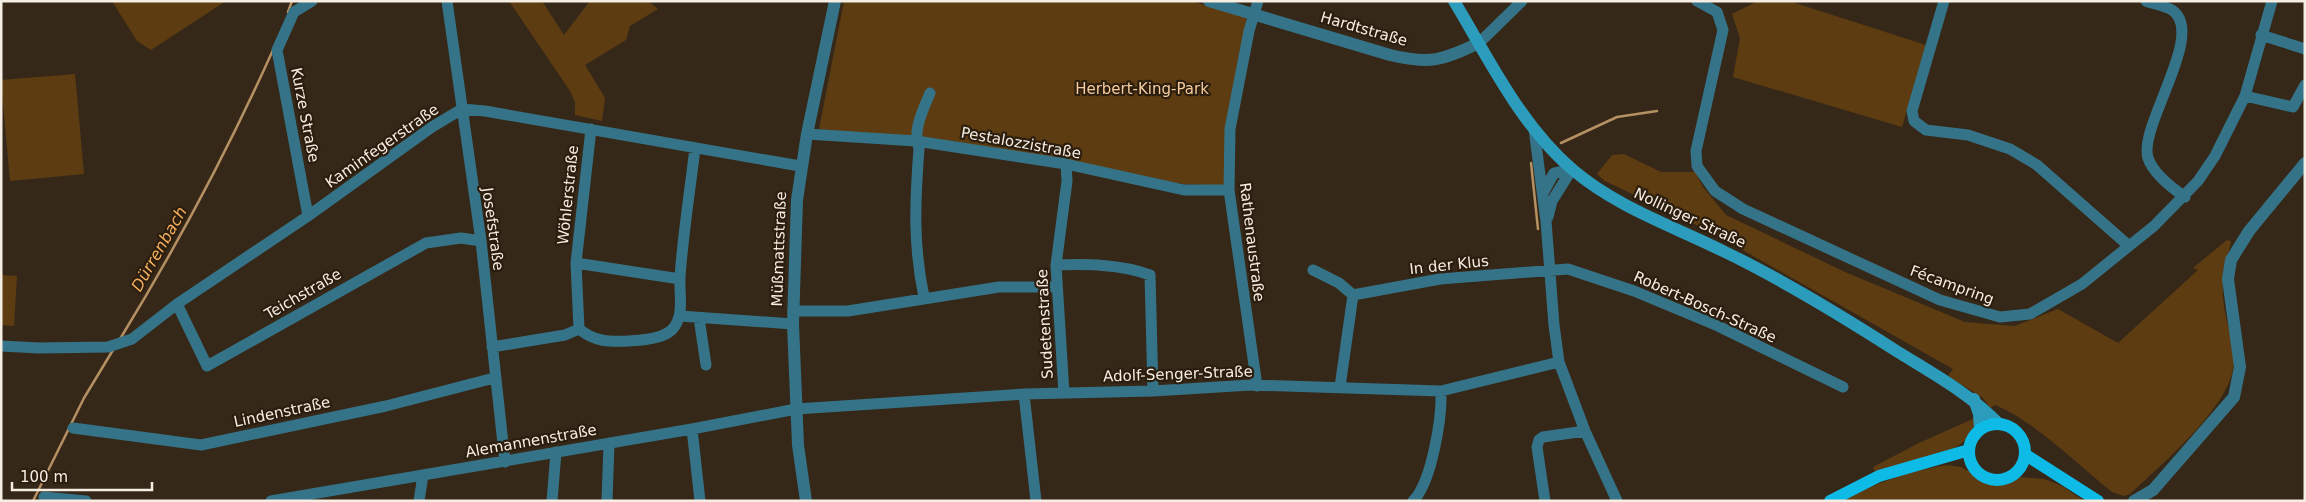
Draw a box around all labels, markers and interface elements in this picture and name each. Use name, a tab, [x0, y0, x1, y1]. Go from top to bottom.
street label: Hardtstraße	[1318, 8, 1410, 50]
street label: Kurze Straße	[287, 66, 323, 164]
park label: Herbert-King-Park	[1075, 80, 1209, 98]
street label: Kaminfegerstraße	[322, 100, 442, 192]
street label: Pestalozzistraße	[960, 124, 1082, 162]
street label: Wöhlerstraße	[554, 144, 582, 246]
street label: Rathenaustraße	[1236, 181, 1268, 303]
street label: Nollinger Straße	[1631, 184, 1749, 252]
street label: Josefstraße	[478, 185, 508, 272]
street label: Müßmattstraße	[768, 191, 790, 307]
water label: Dürrenbach	[127, 203, 191, 295]
street label: In der Klus	[1408, 252, 1490, 278]
street label: Fécampring	[1908, 261, 1996, 309]
street label: Teichstraße	[261, 265, 345, 324]
street label: Robert-Bosch-Straße	[1631, 267, 1779, 347]
street label: Sudetenstraße	[1033, 269, 1057, 379]
street label: Adolf-Senger-Straße	[1103, 362, 1253, 386]
street label: Lindenstraße	[232, 393, 332, 431]
street label: Alemannenstraße	[464, 421, 598, 461]
scale bar	[12, 460, 152, 492]
text: 100 m	[20, 468, 68, 486]

